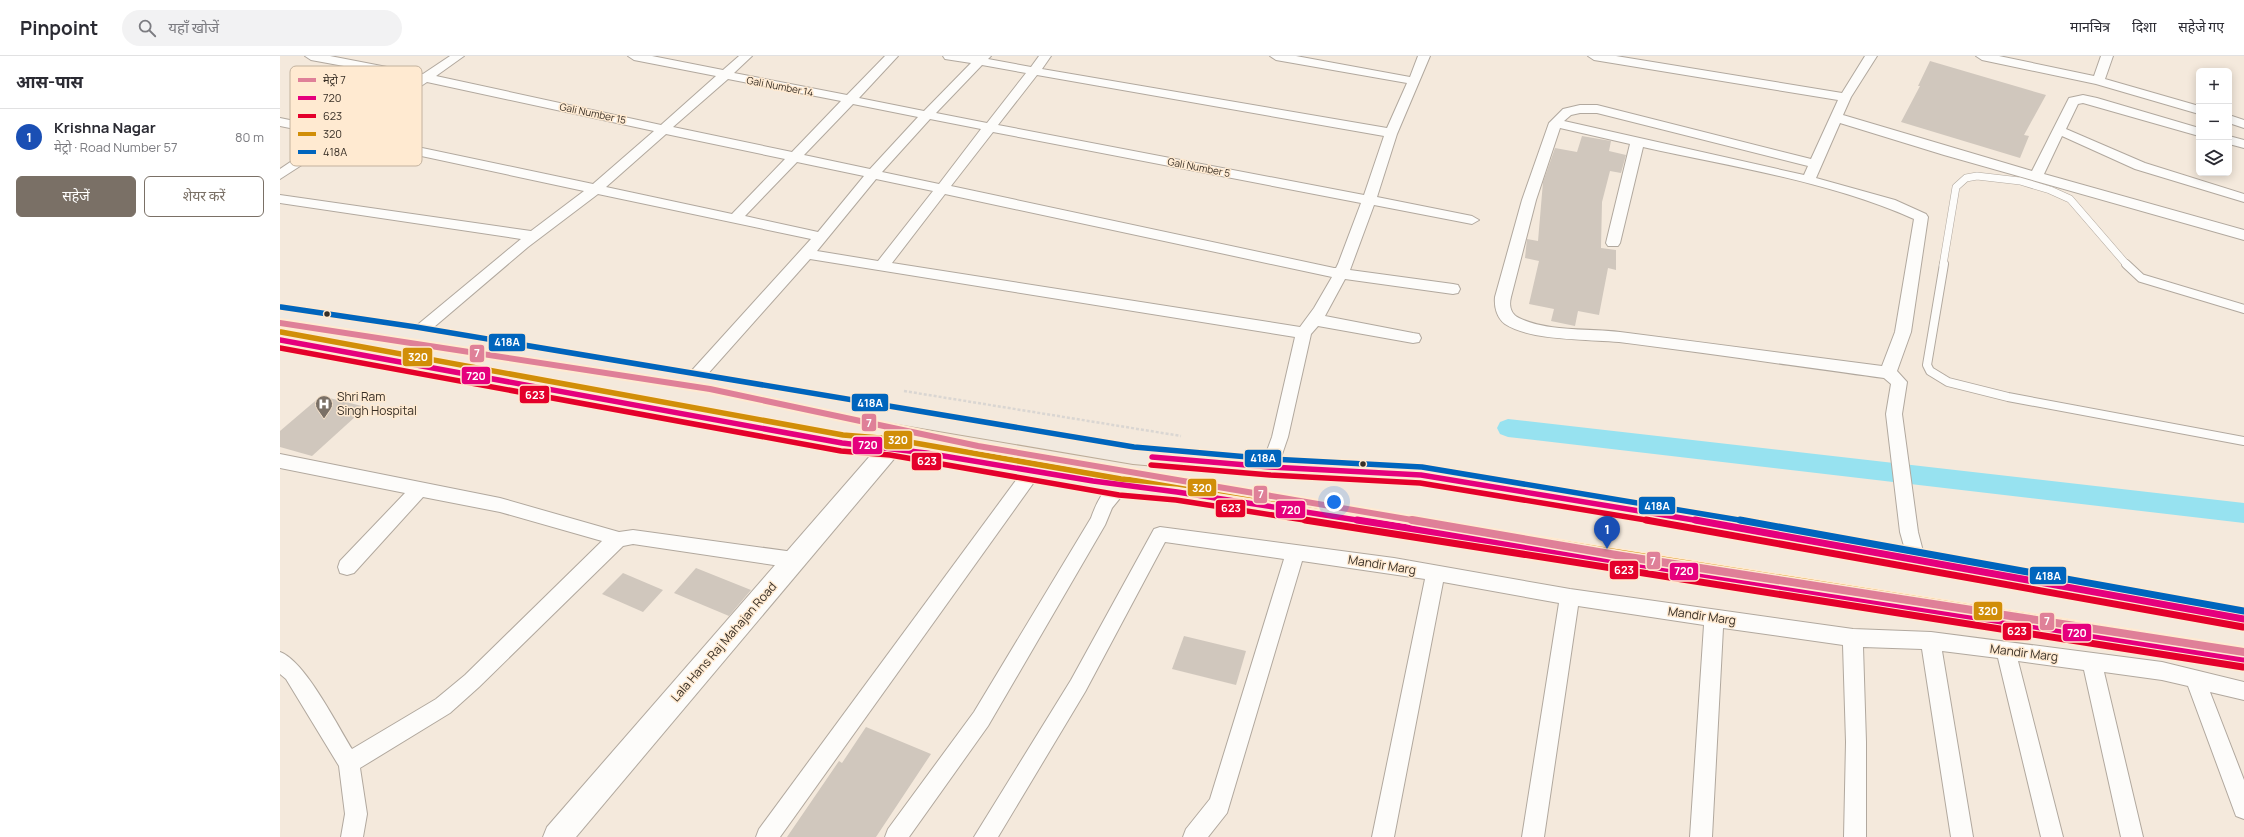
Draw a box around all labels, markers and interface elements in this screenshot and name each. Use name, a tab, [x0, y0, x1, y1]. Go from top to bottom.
search box	[122, 10, 402, 46]
text: Pinpoint	[20, 15, 98, 41]
icon: search	[136, 17, 158, 39]
text: यहाँ खोजें	[168, 17, 219, 38]
text: मानचित्र	[2070, 17, 2110, 36]
text: दिशा	[2132, 17, 2156, 36]
text: सहेजे गए	[2178, 17, 2224, 36]
legend	[290, 66, 422, 166]
map controls	[2196, 68, 2232, 176]
button: +	[2196, 68, 2232, 104]
text: आस-पास	[16, 70, 83, 93]
text: मेट्रो 7	[323, 72, 346, 87]
street label: Gali Number 14	[745, 73, 815, 99]
text: 720	[323, 90, 342, 105]
street label: Gali Number 15	[558, 99, 628, 127]
button: −	[2196, 104, 2232, 140]
text: 623	[323, 108, 342, 123]
text: Krishna Nagar	[54, 117, 156, 138]
text: 320	[323, 126, 342, 141]
text: 1	[26, 128, 32, 146]
text: 80 m	[235, 128, 264, 146]
text: मेट्रो · Road Number 57	[54, 138, 178, 156]
button: layers	[2196, 140, 2232, 176]
text: 418A	[323, 144, 347, 159]
street label: Gali Number 5	[1166, 154, 1232, 180]
button: सहेजें	[16, 176, 136, 217]
button: शेयर करें	[144, 176, 264, 217]
unlabelled marker	[322, 309, 332, 319]
line badge: 418A	[488, 333, 526, 352]
text: 418A	[494, 334, 520, 349]
line badge: 7	[469, 344, 485, 363]
text: 7	[474, 345, 480, 360]
line badge: 320	[402, 347, 433, 367]
text: 320	[408, 349, 428, 364]
line badge: 720	[461, 366, 491, 385]
text: 720	[466, 368, 486, 383]
line badge: 623	[519, 385, 550, 404]
text: 623	[525, 387, 545, 402]
place label: Shri Ram Singh Hospital	[337, 388, 417, 419]
line badge: 418A	[851, 393, 889, 412]
hospital icon: Shri Ram Singh Hospital	[314, 394, 334, 419]
text: 418A	[857, 395, 883, 410]
line badge: 7	[861, 413, 877, 432]
text: 7	[866, 415, 872, 430]
line badge: 320	[883, 430, 913, 450]
text: 320	[888, 432, 908, 447]
line badge: 720	[852, 436, 883, 455]
text: 720	[858, 437, 878, 452]
line badge: 418A	[1244, 449, 1282, 468]
text: 418A	[1250, 450, 1276, 465]
line badge: 623	[911, 452, 942, 471]
text: 623	[917, 453, 937, 468]
unlabelled marker	[1358, 459, 1368, 469]
line badge: 320	[1187, 478, 1217, 497]
text: 320	[1192, 480, 1212, 495]
line badge: 7	[1253, 485, 1268, 504]
text: 7	[1258, 486, 1264, 501]
your location	[1324, 492, 1344, 512]
line badge: 418A	[1638, 496, 1676, 515]
text: 418A	[1644, 498, 1670, 513]
line badge: 623	[1215, 499, 1246, 518]
text: 623	[1221, 500, 1241, 515]
line badge: 720	[1275, 500, 1306, 519]
text: 720	[1281, 502, 1301, 517]
pin: 1	[1594, 516, 1620, 549]
street label: Mandir Marg	[1347, 551, 1417, 578]
line badge: 7	[1646, 551, 1661, 570]
text: 7	[1650, 553, 1656, 568]
line badge: 623	[1609, 560, 1639, 580]
text: 623	[1614, 562, 1634, 577]
line badge: 720	[1669, 562, 1699, 581]
text: 720	[1674, 563, 1694, 578]
line badge: 418A	[2029, 566, 2067, 585]
text: 418A	[2035, 568, 2061, 583]
street label: Lala Hans Raj Mahajan Road	[667, 578, 780, 705]
line badge: 320	[1973, 601, 2003, 621]
street label: Mandir Marg	[1667, 602, 1737, 629]
text: 320	[1978, 603, 1998, 618]
line badge: 7	[2039, 612, 2055, 631]
text: 7	[2044, 613, 2050, 628]
line badge: 623	[2002, 622, 2032, 641]
text: 623	[2007, 623, 2027, 638]
line badge: 720	[2062, 623, 2092, 642]
text: 720	[2067, 625, 2087, 640]
street label: Mandir Marg	[1989, 640, 2059, 665]

